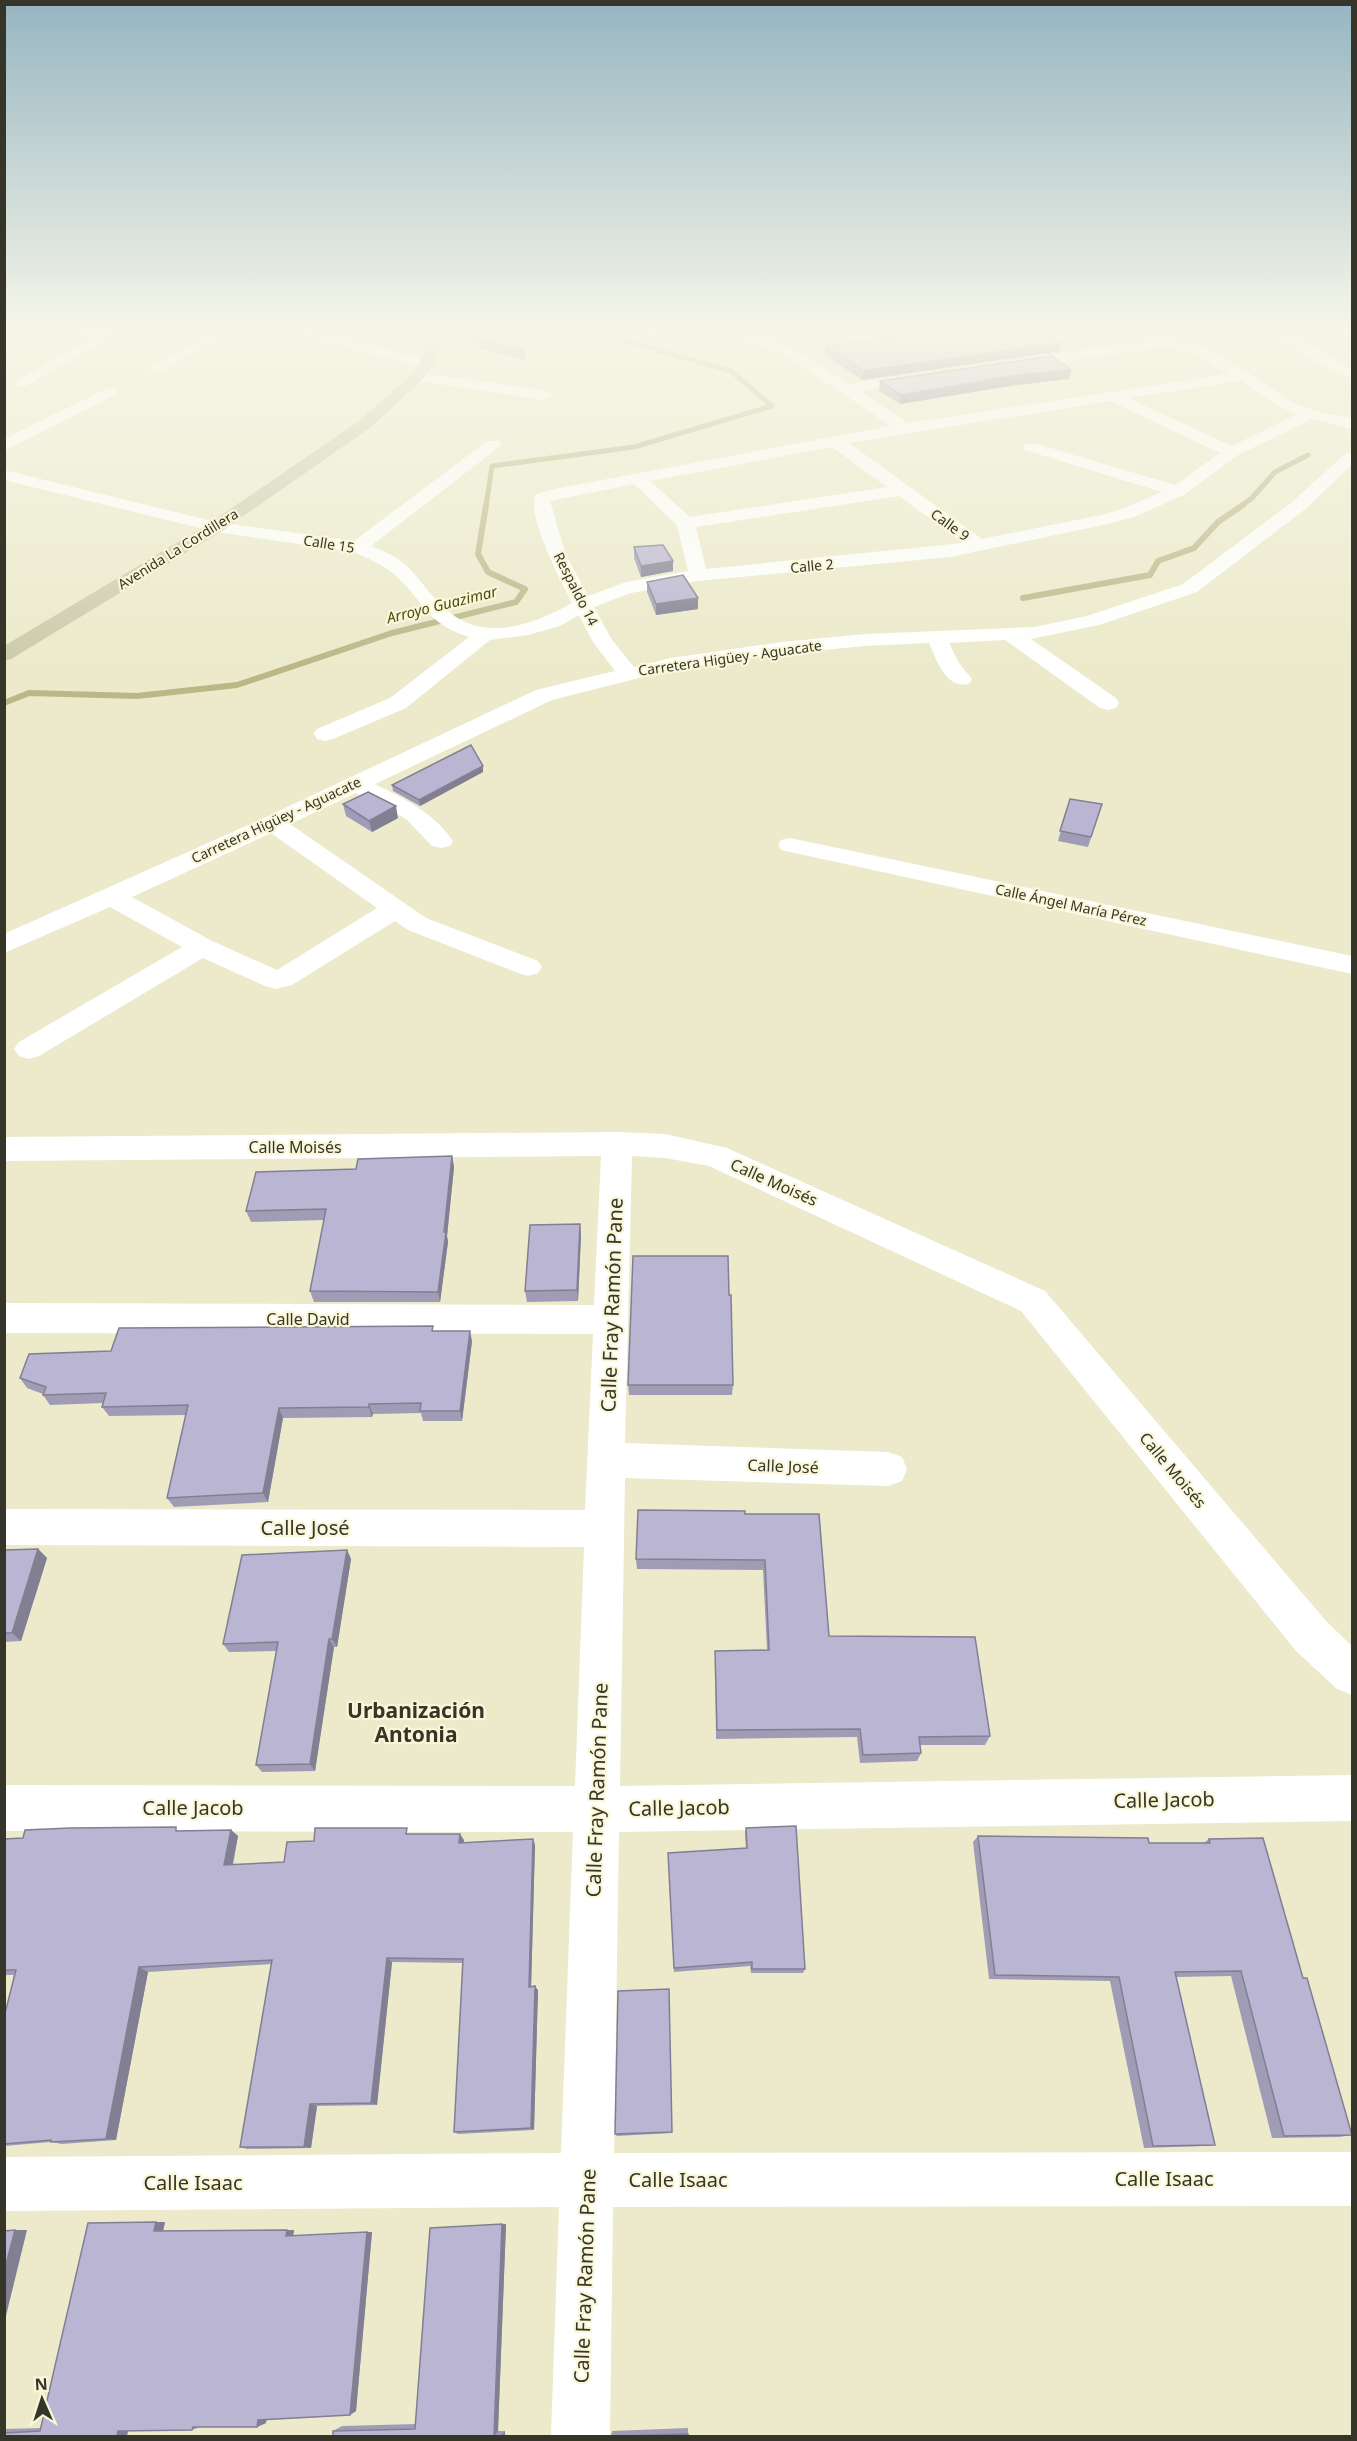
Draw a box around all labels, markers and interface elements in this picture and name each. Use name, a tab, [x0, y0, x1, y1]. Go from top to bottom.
street label: Avenida La Cordillera	[114, 504, 242, 593]
street label: Calle 9	[927, 504, 973, 545]
street label: Calle 15	[302, 530, 356, 557]
street label: Respaldo 14	[550, 549, 603, 629]
street label: Calle 2	[789, 554, 834, 577]
water label: Arroyo Guazimar	[383, 580, 500, 628]
street label: Carretera Higüey - Aguacate	[637, 635, 823, 680]
street label: Carretera Higüey - Aguacate	[188, 772, 364, 867]
street label: Calle Ángel María Pérez	[994, 879, 1149, 930]
street label: Calle Moisés	[248, 1136, 342, 1158]
street label: Calle Moisés	[727, 1153, 821, 1211]
street label: Calle Fray Ramón Pane	[594, 1197, 629, 1413]
street label: Calle David	[266, 1308, 350, 1330]
street label: Calle Moisés	[1135, 1427, 1211, 1513]
street label: Calle José	[747, 1454, 819, 1478]
street label: Calle José	[260, 1514, 350, 1541]
street label: Calle Fray Ramón Pane	[579, 1682, 614, 1898]
district label: Urbanización Antonia	[347, 1696, 485, 1748]
street label: Calle Jacob	[1113, 1785, 1215, 1814]
street label: Calle Jacob	[628, 1793, 730, 1822]
street label: Calle Jacob	[142, 1794, 244, 1821]
street label: Calle Isaac	[1114, 2165, 1214, 2192]
street label: Calle Isaac	[628, 2166, 728, 2193]
street label: Calle Fray Ramón Pane	[567, 2168, 602, 2384]
street label: Calle Isaac	[143, 2169, 243, 2196]
north arrow	[12, 2369, 72, 2429]
text: N	[34, 2373, 48, 2395]

